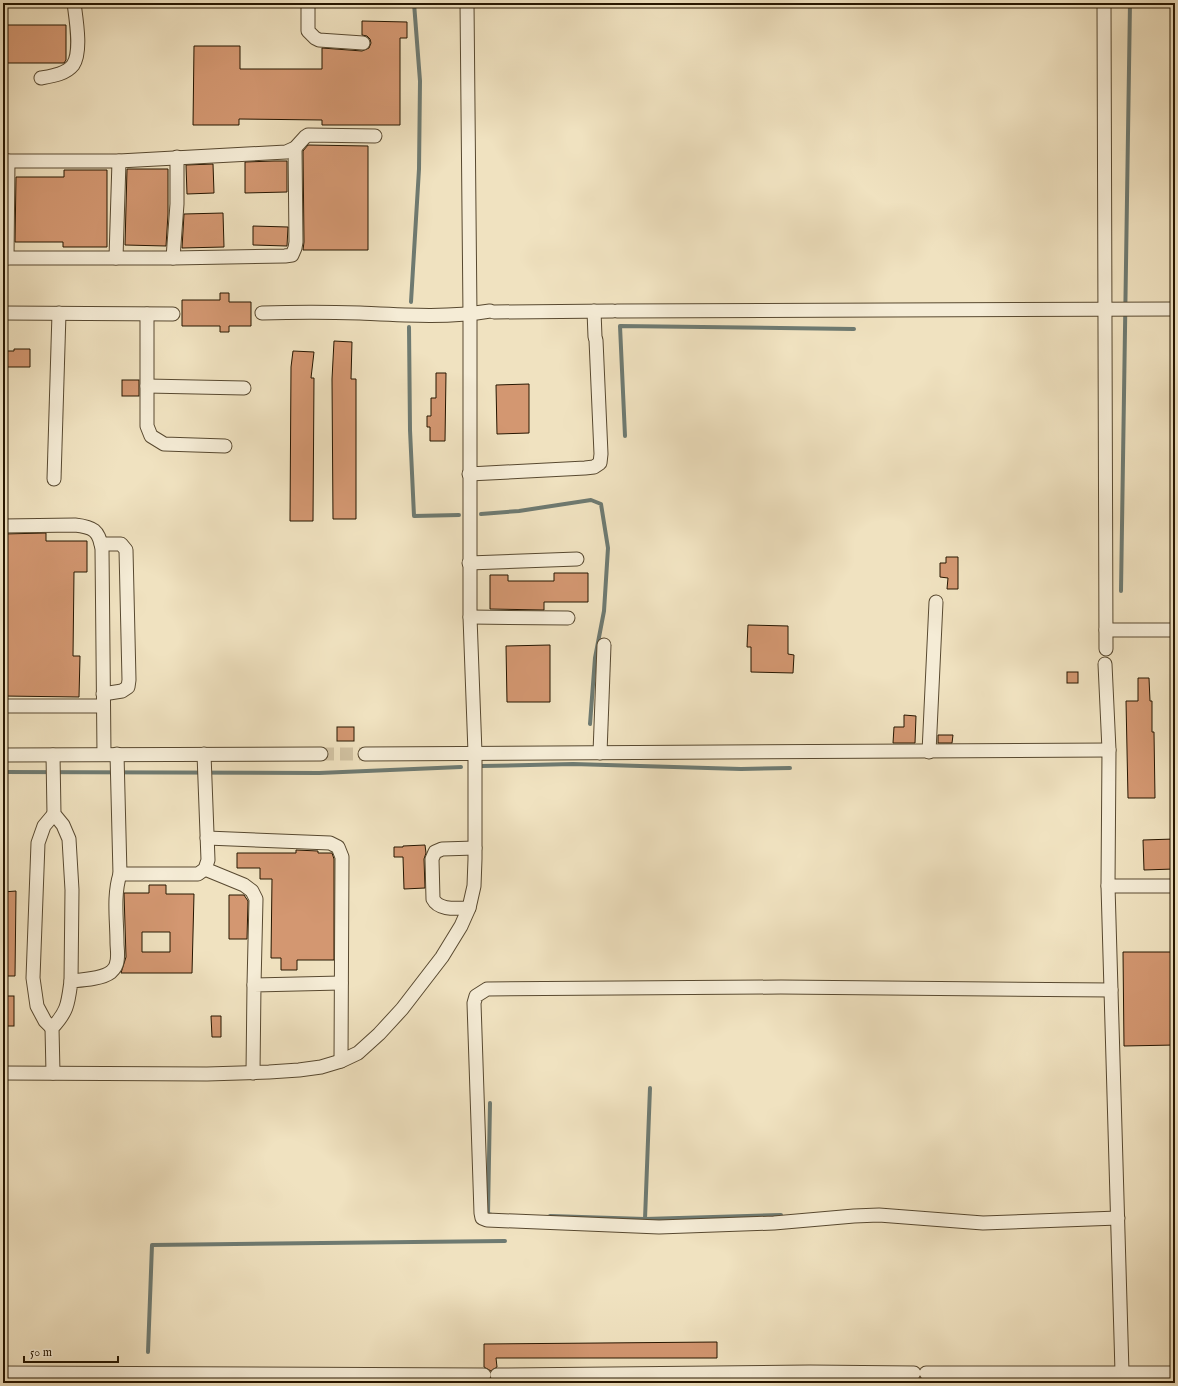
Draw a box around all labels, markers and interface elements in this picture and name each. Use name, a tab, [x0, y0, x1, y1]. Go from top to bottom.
scale bar	[24, 1338, 118, 1364]
text: 50 m	[30, 1345, 52, 1360]

